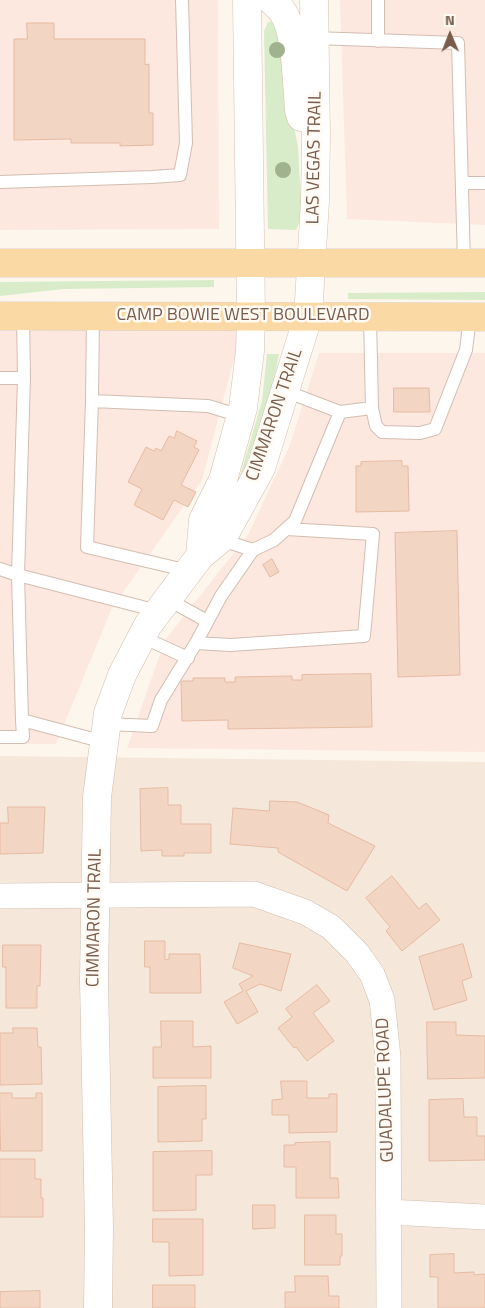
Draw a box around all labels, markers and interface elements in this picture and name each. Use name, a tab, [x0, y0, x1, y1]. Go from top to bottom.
text: N	[445, 9, 455, 30]
north arrow	[425, 10, 475, 60]
street label: LAS VEGAS TRAIL	[303, 91, 327, 225]
street label: CAMP BOWIE WEST BOULEVARD	[116, 305, 370, 327]
street label: CIMMARON TRAIL	[242, 346, 308, 484]
street label: CIMMARON TRAIL	[83, 849, 107, 987]
street label: GUADALUPE ROAD	[373, 1017, 399, 1163]

